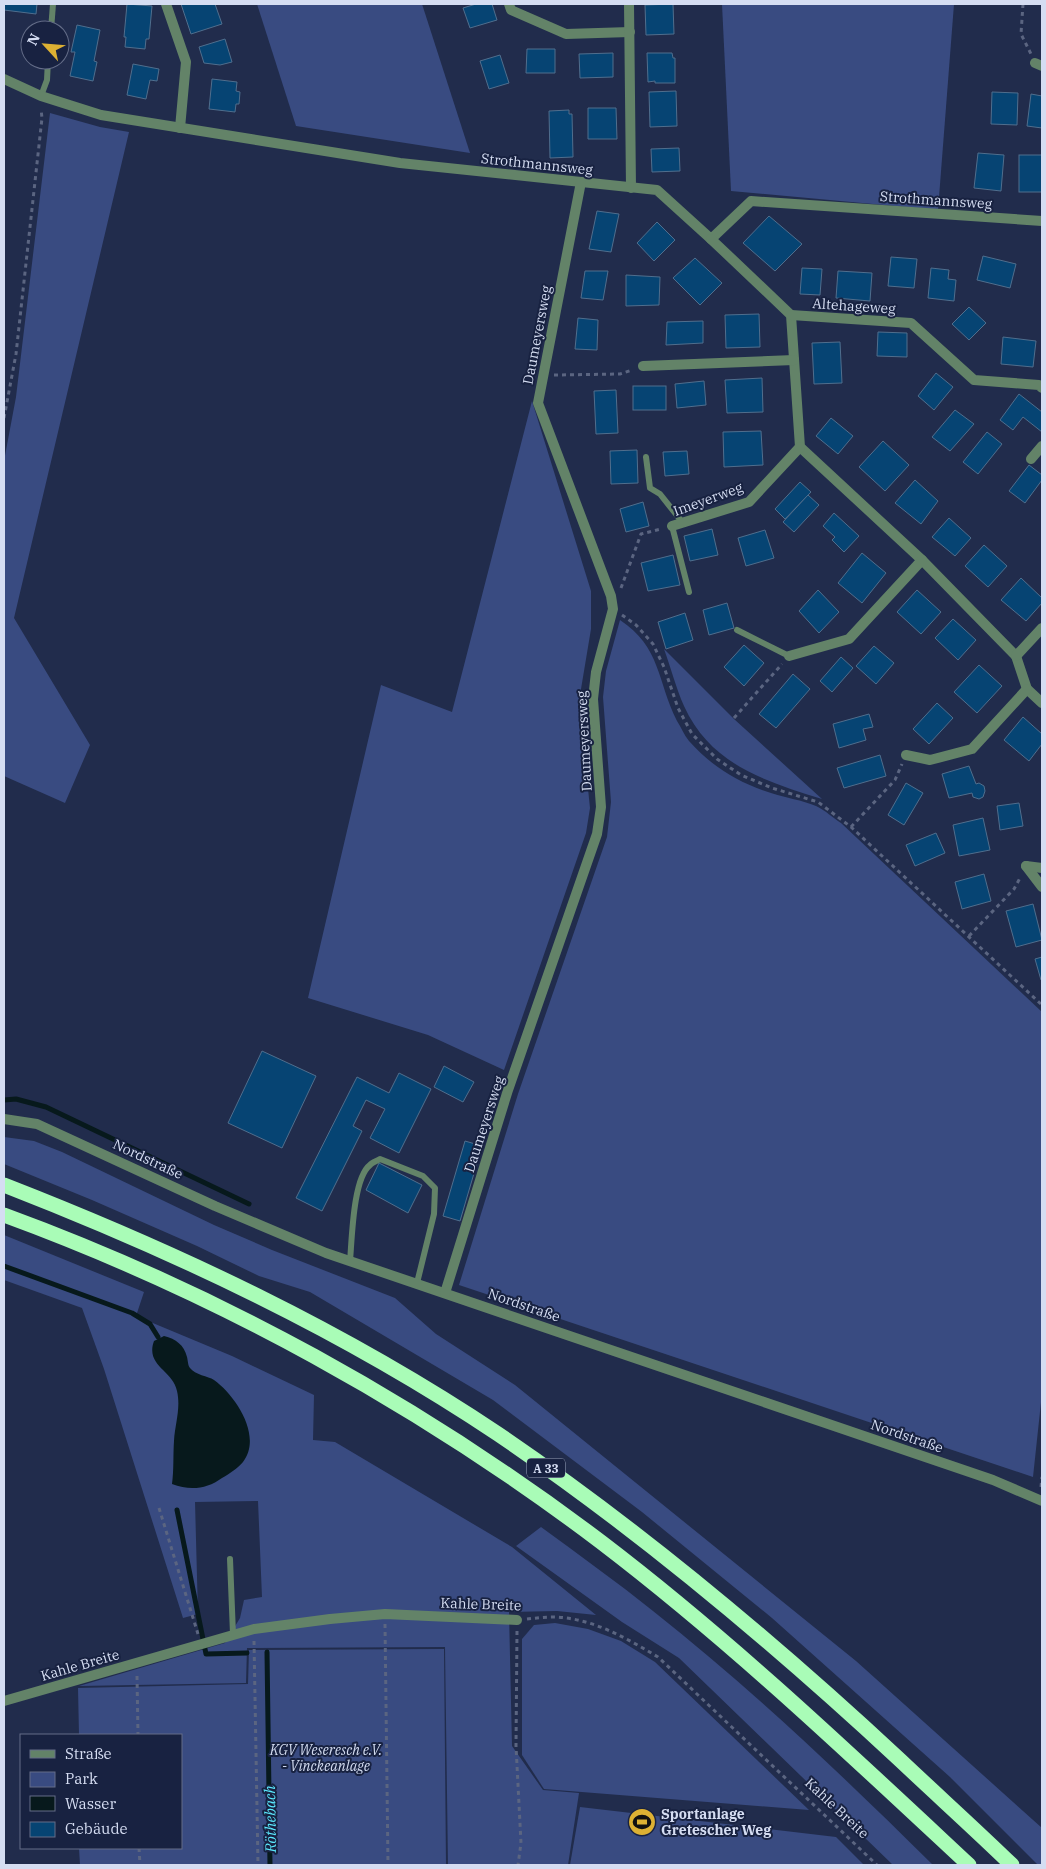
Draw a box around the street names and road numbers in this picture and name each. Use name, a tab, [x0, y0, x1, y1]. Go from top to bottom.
street label: Strothmannsweg	[480, 149, 594, 179]
street label: Strothmannsweg	[879, 187, 993, 213]
street label: Daumeyersweg	[519, 284, 556, 386]
street label: Altehageweg	[812, 294, 897, 318]
street label: Imeyerweg	[671, 478, 746, 520]
street label: Daumeyersweg	[572, 690, 596, 792]
street label: Daumeyersweg	[460, 1073, 508, 1175]
street label: Nordstraße	[110, 1135, 186, 1183]
street label: Nordstraße	[485, 1284, 563, 1326]
street label: Nordstraße	[868, 1415, 946, 1457]
road number: A 33	[527, 1459, 565, 1478]
street label: Kahle Breite	[440, 1594, 522, 1614]
street label: Kahle Breite	[39, 1645, 121, 1685]
street label: Kahle Breite	[801, 1774, 873, 1842]

